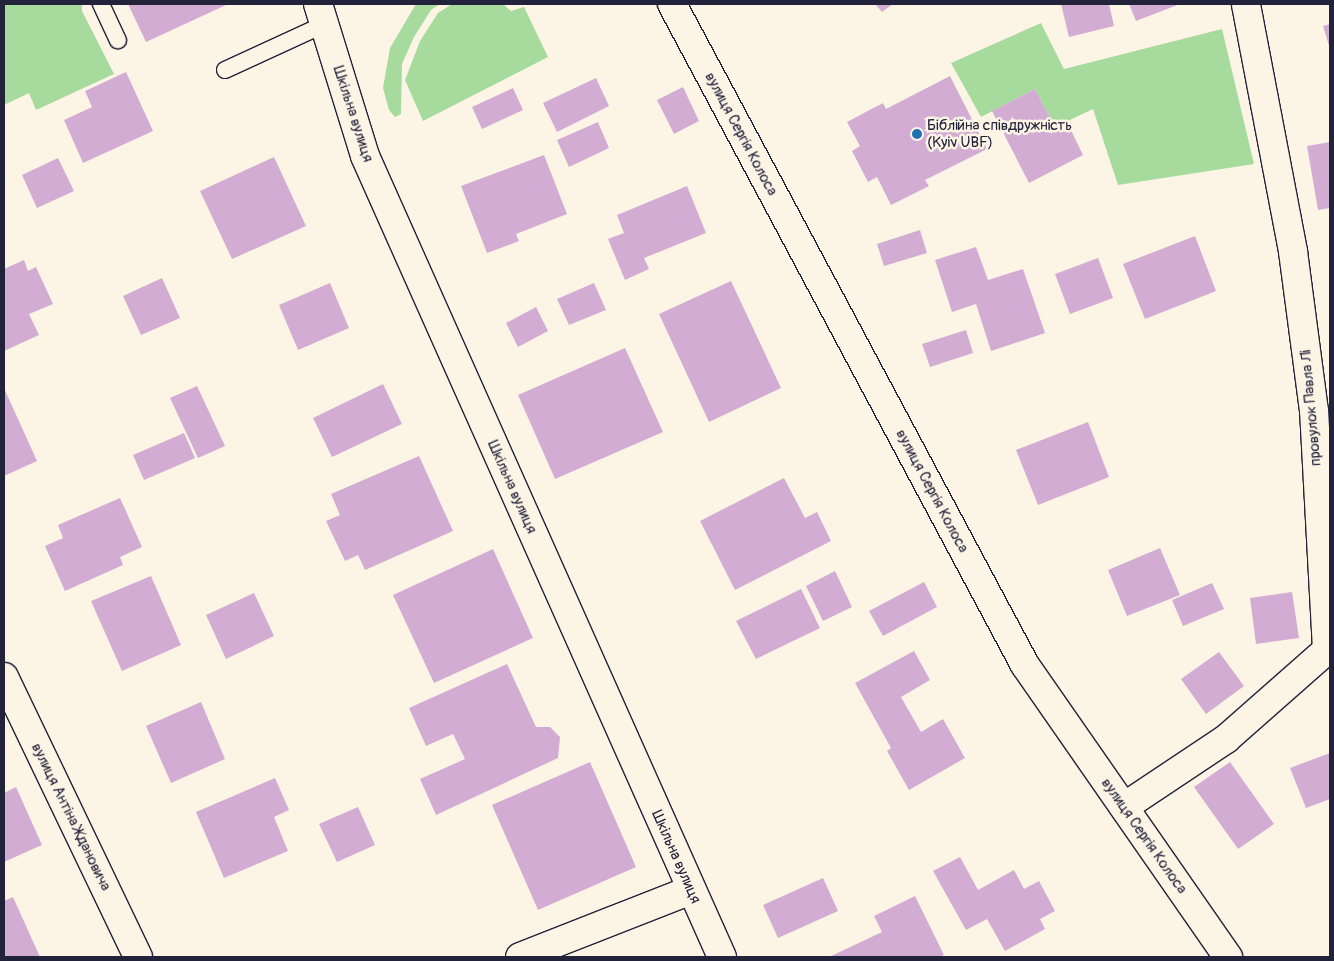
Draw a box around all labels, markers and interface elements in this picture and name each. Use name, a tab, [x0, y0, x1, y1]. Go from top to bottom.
street label: Шкільна вулиця	[329, 64, 377, 164]
street label: вулиця Сергія Колоса	[701, 69, 781, 199]
place label: Біблійна співдружність (Kyiv UBF)	[927, 116, 1072, 151]
marker: Біблійна співдружність (Kyiv UBF)	[911, 128, 923, 140]
street label: провулок Павла Лі	[1297, 349, 1325, 467]
street label: вулиця Сергія Колоса	[892, 426, 972, 556]
street label: Шкільна вулиця	[483, 438, 541, 536]
street label: вулиця Антіна Ждановича	[27, 740, 115, 894]
street label: вулиця Сергія Колоса	[1097, 775, 1191, 897]
street label: Шкільна вулиця	[647, 808, 705, 906]

